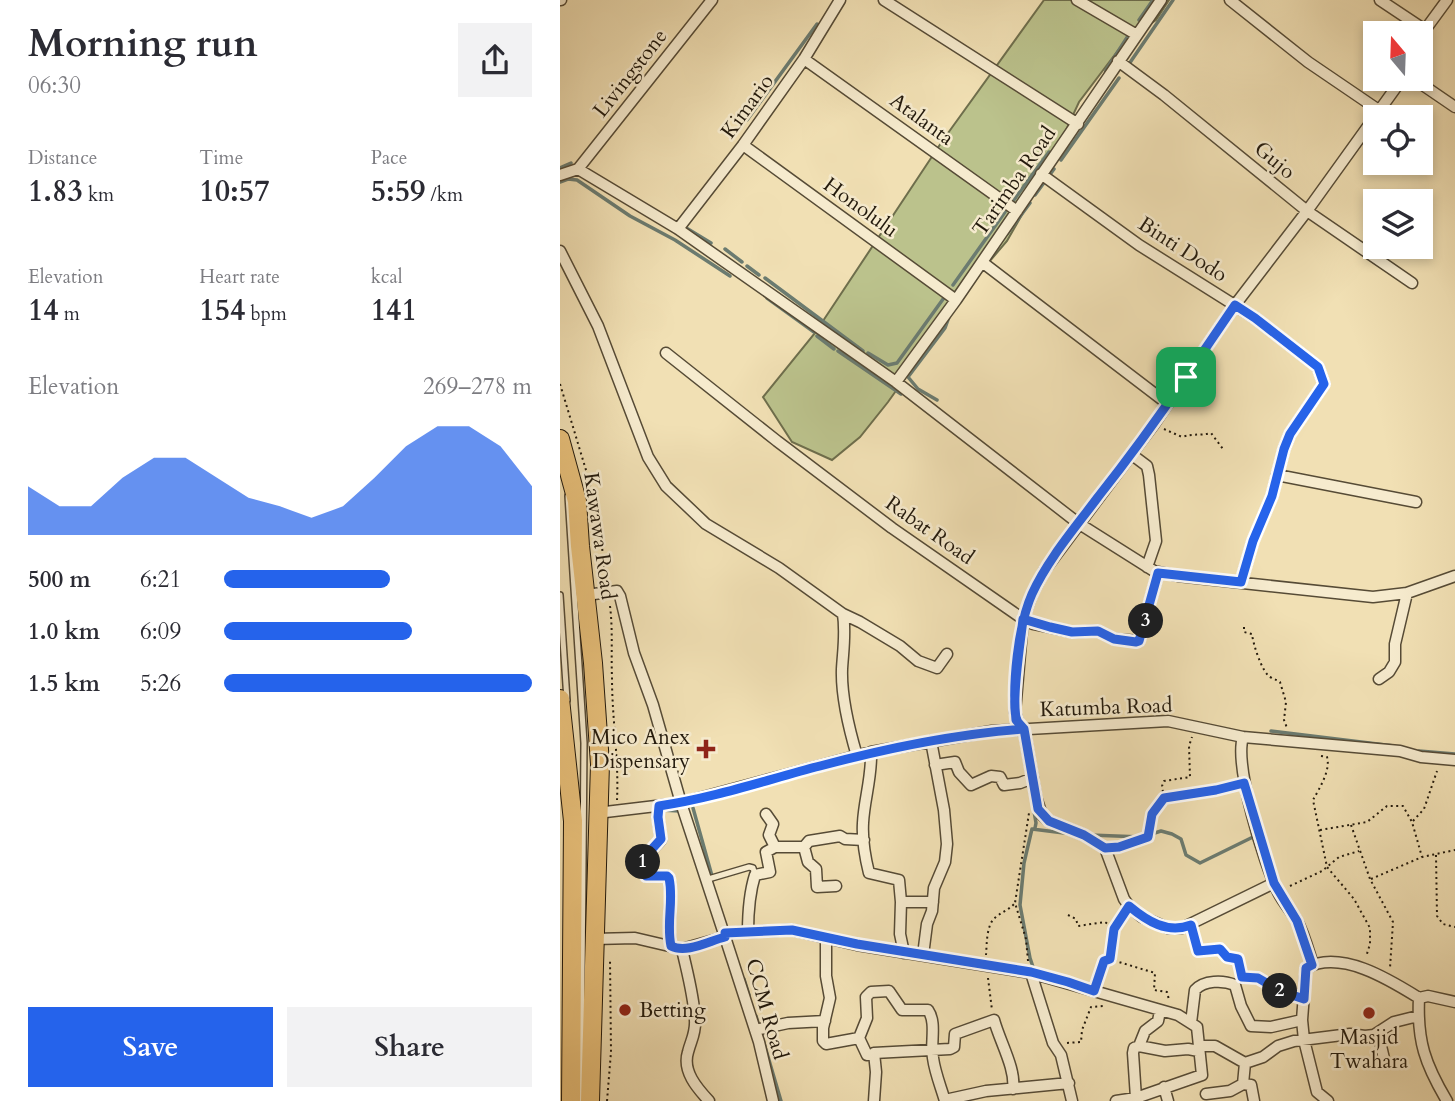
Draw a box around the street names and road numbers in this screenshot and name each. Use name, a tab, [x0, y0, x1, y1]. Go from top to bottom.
street label: Livingstone	[587, 23, 674, 124]
street label: Kimario	[714, 68, 781, 144]
street label: Atalanta	[884, 86, 960, 153]
street label: Tarimba Road	[966, 121, 1063, 242]
street label: Gujo	[1248, 135, 1301, 186]
street label: Honolulu	[817, 170, 904, 244]
street label: Binti Dodo	[1132, 210, 1233, 289]
street label: Kawawa Road	[576, 471, 623, 602]
street label: Rabat Road	[879, 489, 980, 572]
street label: Katumba Road	[1039, 691, 1173, 724]
street label: CCM Road	[738, 955, 795, 1063]

